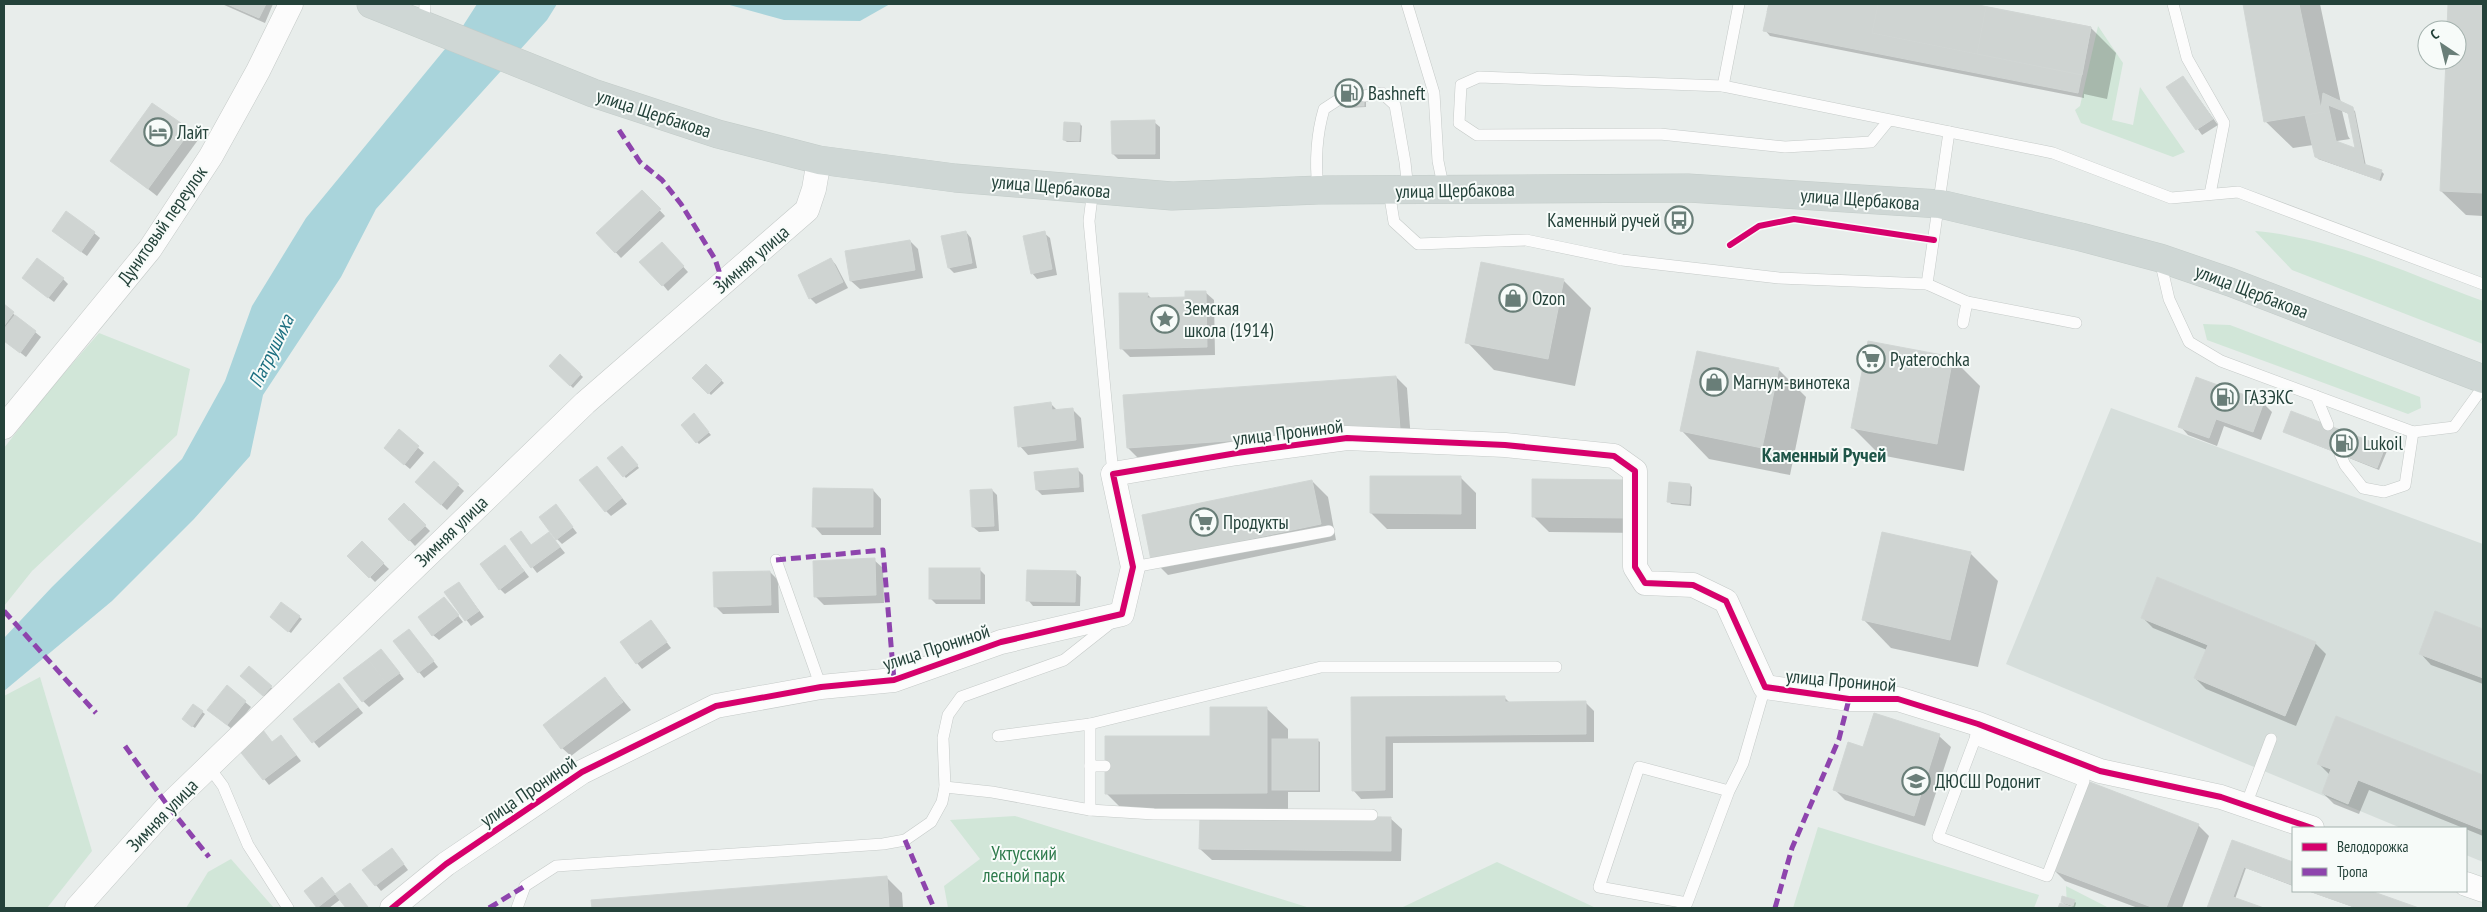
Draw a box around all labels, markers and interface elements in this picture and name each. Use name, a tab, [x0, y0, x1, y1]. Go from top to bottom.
north arrow	[2417, 20, 2467, 70]
text: С	[2427, 25, 2443, 44]
fuel station icon: Bashneft	[1334, 78, 1364, 108]
place label: Bashneft	[1368, 81, 1426, 105]
street label: улица Щербакова	[594, 83, 714, 143]
hotel icon: Лайт	[143, 117, 173, 147]
place label: Лайт	[176, 120, 209, 144]
street label: Дунитовый переулок	[112, 160, 212, 289]
street label: улица Щербакова	[991, 169, 1111, 203]
street label: улица Щербакова	[1395, 177, 1515, 203]
street label: улица Щербакова	[1800, 183, 1920, 215]
bus stop icon: Каменный ручей	[1664, 205, 1694, 235]
place label: Каменный ручей	[1547, 208, 1660, 232]
street label: Зимняя улица	[708, 220, 794, 298]
street label: улица Щербакова	[2192, 258, 2312, 324]
shop icon: Ozon	[1498, 283, 1528, 313]
place label: Ozon	[1532, 286, 1565, 310]
place label: Земская школа (1914)	[1184, 296, 1274, 342]
place icon: Земская школа (1914)	[1150, 304, 1180, 334]
water label: Патрушиха	[242, 309, 300, 392]
supermarket icon: Pyaterochka	[1856, 344, 1886, 374]
place label: Pyaterochka	[1890, 347, 1970, 371]
shop icon: Магнум-винотека	[1699, 367, 1729, 397]
place label: Магнум-винотека	[1733, 370, 1850, 394]
fuel station icon: ГАЗЭКС	[2210, 382, 2240, 412]
place label: ГАЗЭКС	[2244, 385, 2294, 409]
street label: улица Прониной	[1232, 413, 1344, 451]
fuel station icon: Lukoil	[2329, 428, 2359, 458]
place label: Lukoil	[2363, 431, 2403, 455]
district label: Каменный Ручей	[1762, 442, 1886, 468]
street label: Зимняя улица	[409, 490, 493, 572]
supermarket icon: Продукты	[1189, 507, 1219, 537]
place label: Продукты	[1223, 510, 1289, 534]
street label: улица Прониной	[880, 618, 992, 676]
street label: улица Прониной	[1785, 663, 1897, 697]
street label: улица Прониной	[475, 750, 581, 832]
school or university icon: ДЮСШ Родонит	[1901, 766, 1931, 796]
place label: ДЮСШ Родонит	[1935, 769, 2041, 793]
street label: Зимняя улица	[121, 773, 203, 857]
legend	[2292, 827, 2467, 892]
text: Велодорожка	[2337, 837, 2408, 856]
park label: Уктусский лесной парк	[982, 841, 1066, 887]
text: Тропа	[2337, 862, 2368, 881]

